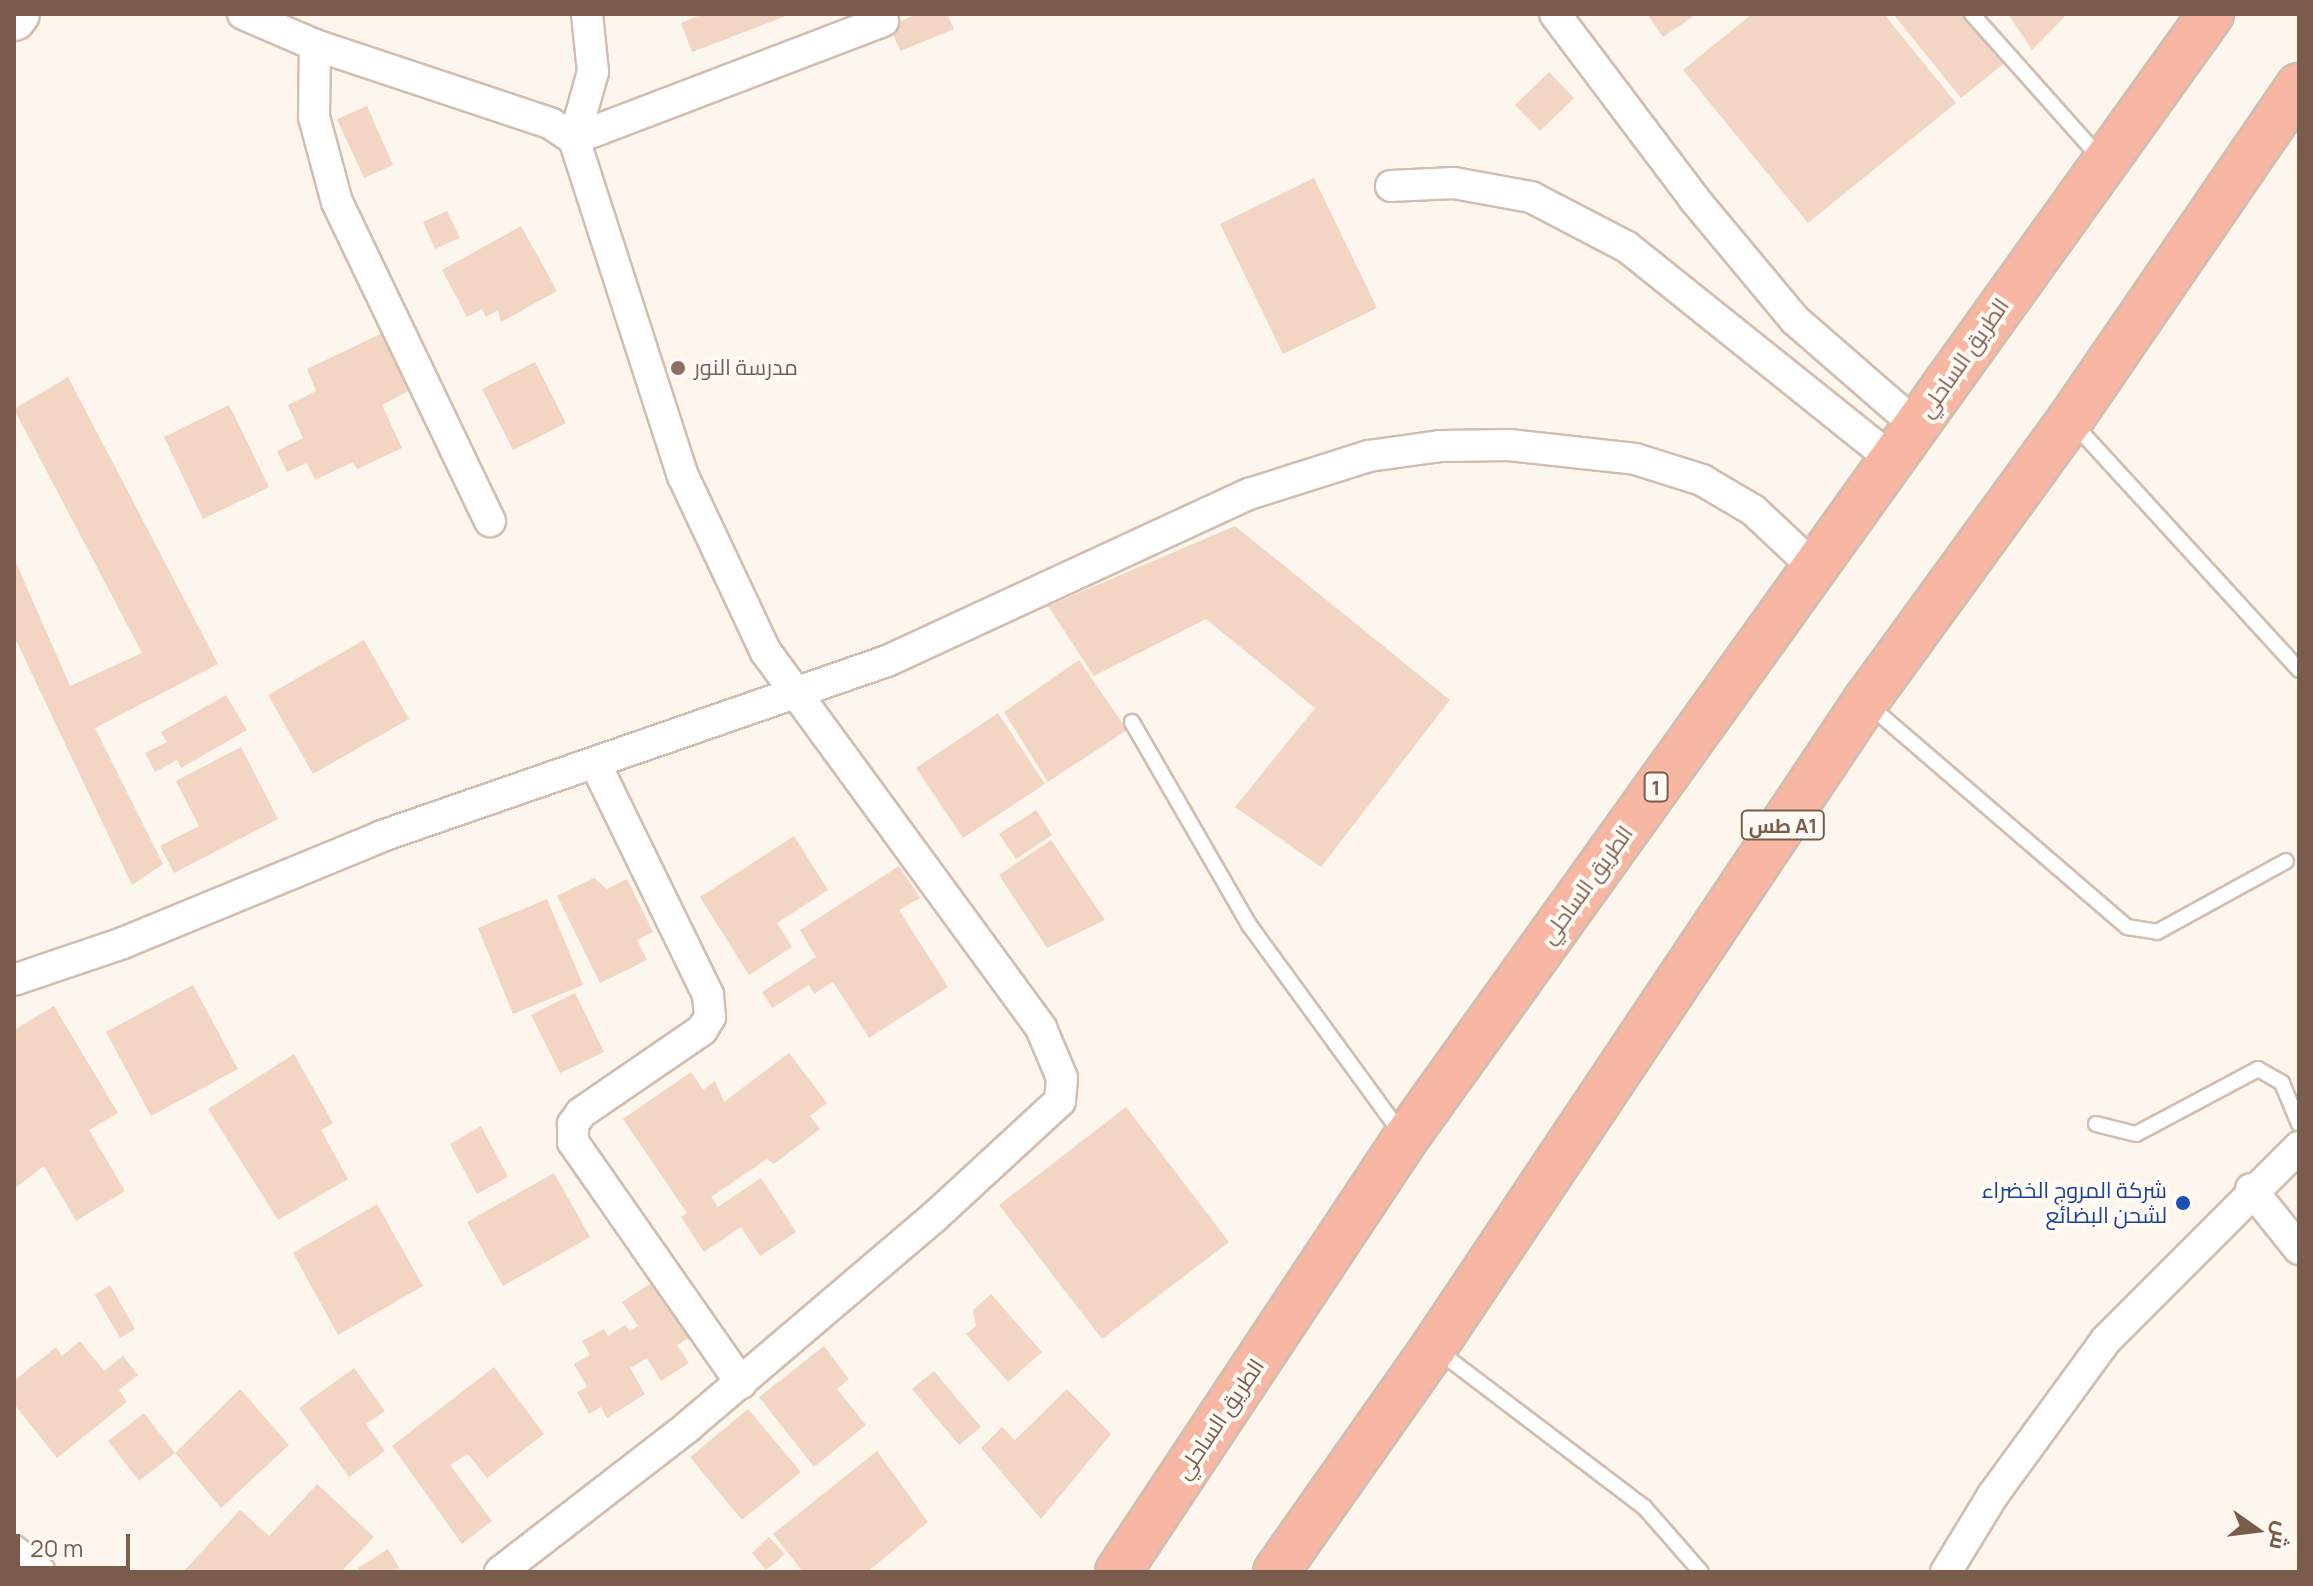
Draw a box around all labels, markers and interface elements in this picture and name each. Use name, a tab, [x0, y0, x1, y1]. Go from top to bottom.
street label: الطريق الساحلي	[1913, 293, 2015, 423]
place label: مدرسة النور	[694, 355, 798, 381]
marker: مدرسة النور	[669, 359, 687, 377]
road number: 1	[1642, 771, 1670, 803]
road number: طس A1	[1739, 809, 1827, 841]
street label: الطريق الساحلي	[1535, 821, 1639, 949]
place label: شركة المروج الخضراء لشحن البضائع	[1981, 1177, 2167, 1228]
marker: شركة المروج الخضراء لشحن البضائع	[2174, 1194, 2192, 1212]
street label: الطريق الساحلي	[1170, 1354, 1270, 1484]
north arrow	[2217, 1490, 2297, 1570]
scale bar	[20, 1518, 134, 1568]
text: ش	[2262, 1518, 2298, 1553]
text: 20 m	[30, 1531, 83, 1564]

